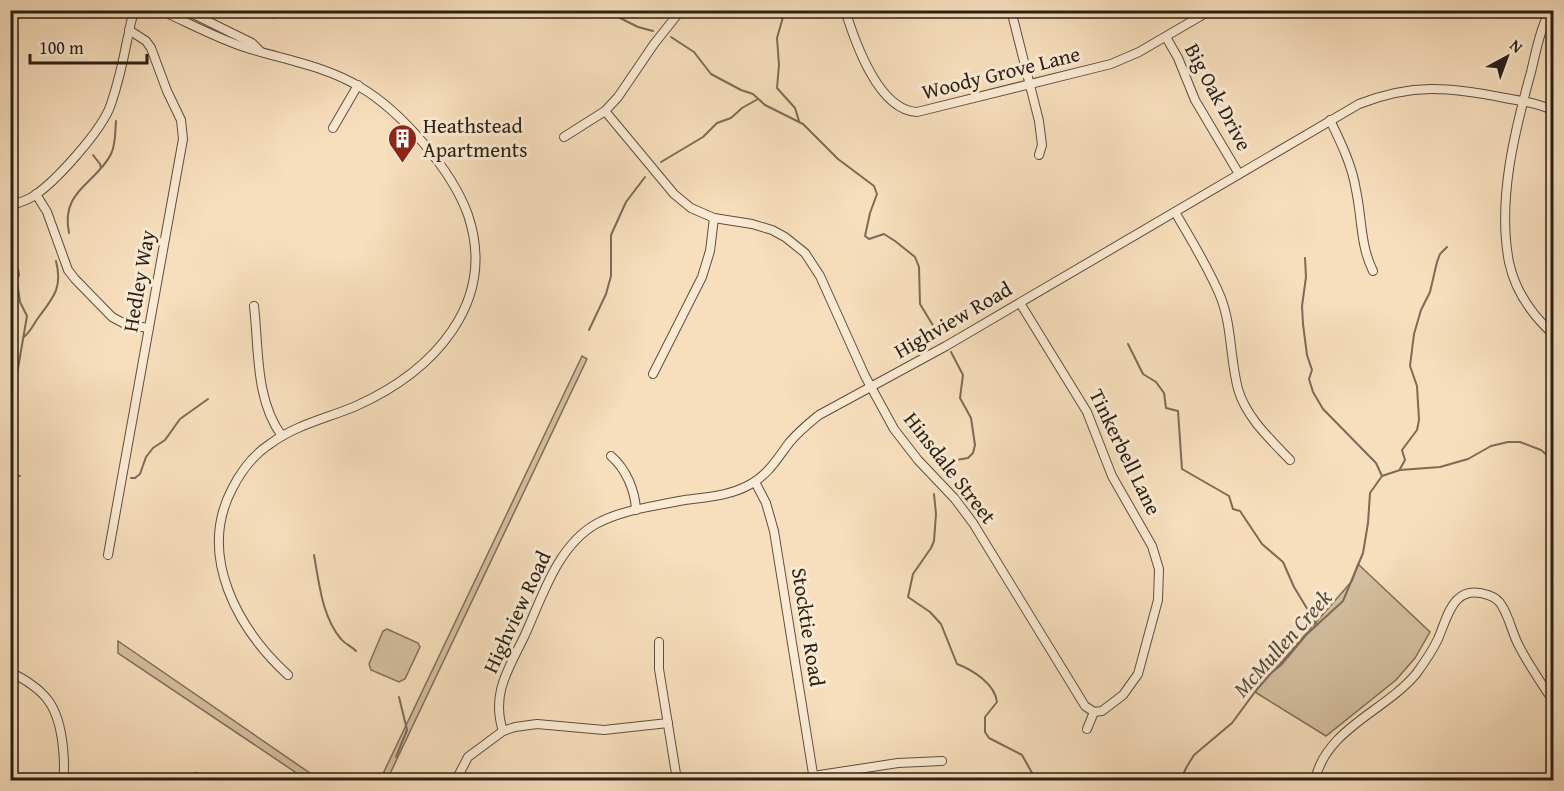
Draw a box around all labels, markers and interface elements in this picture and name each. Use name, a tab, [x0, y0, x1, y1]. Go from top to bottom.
scale bar	[30, 27, 147, 65]
north arrow	[1477, 27, 1537, 87]
text: N	[1505, 33, 1529, 58]
text: 100 m	[39, 34, 84, 61]
street label: Big Oak Drive	[1177, 37, 1260, 156]
street label: Woody Grove Lane	[919, 38, 1083, 107]
place label: Heathstead Apartments	[423, 110, 528, 165]
building icon: Heathstead Apartments	[386, 122, 418, 164]
street label: Hedley Way	[114, 227, 163, 334]
street label: Highview Road	[888, 273, 1018, 366]
street label: Tinkerbell Lane	[1081, 383, 1170, 520]
street label: Hinsdale Street	[897, 405, 1004, 531]
street label: Highview Road	[475, 545, 559, 678]
street label: Stocktie Road	[784, 565, 833, 689]
water label: McMullen Creek	[1225, 582, 1340, 704]

